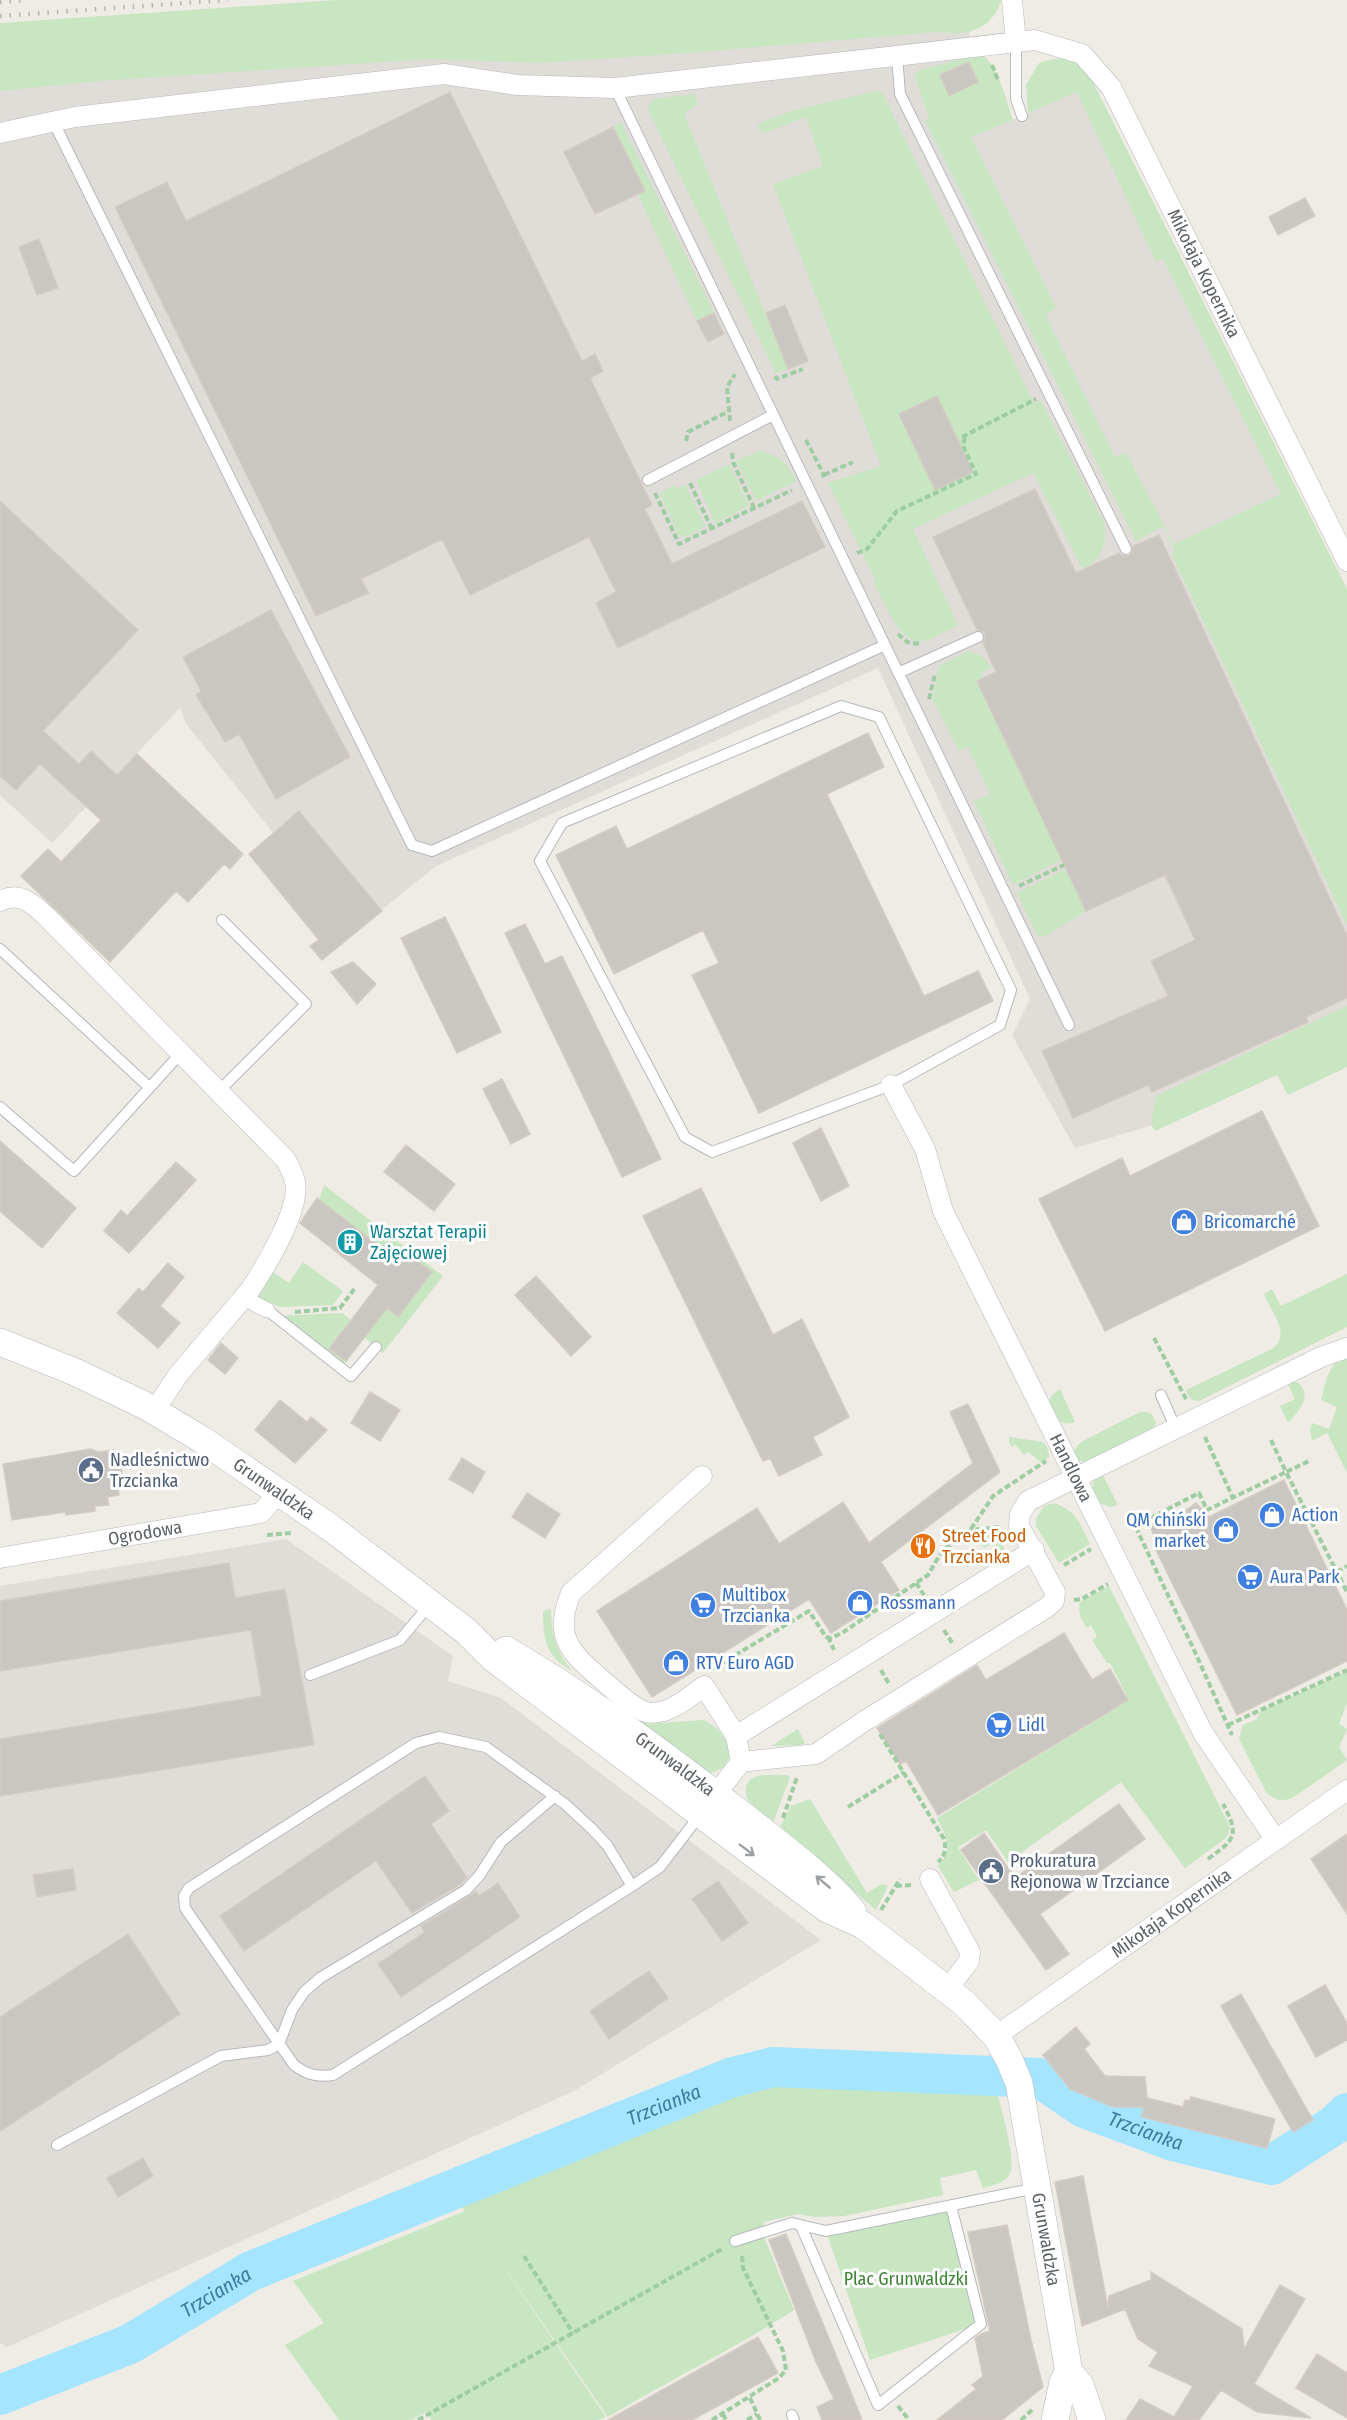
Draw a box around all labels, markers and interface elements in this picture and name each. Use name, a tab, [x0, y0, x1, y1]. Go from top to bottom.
street label: Mikołaja Kopernika	[1163, 205, 1245, 342]
shop icon: Bricomarché	[1169, 1207, 1199, 1237]
place label: Bricomarché	[1204, 1211, 1296, 1233]
place label: Warsztat Terapii Zajęciowej	[370, 1221, 487, 1264]
building icon: Warsztat Terapii Zajęciowej	[335, 1227, 365, 1257]
street label: Handlowa	[1045, 1430, 1097, 1506]
place label: Nadleśnictwo Trzcianka	[110, 1449, 210, 1492]
street label: Grunwaldzka	[229, 1453, 319, 1525]
public building icon: Nadleśnictwo Trzcianka	[76, 1455, 106, 1485]
shop icon: Action	[1257, 1500, 1287, 1530]
place label: Action	[1292, 1504, 1339, 1526]
place label: QM chiński market	[1126, 1509, 1206, 1552]
shop icon: QM chiński market	[1211, 1515, 1241, 1545]
street label: Ogrodowa	[106, 1516, 184, 1550]
place label: Street Food Trzcianka	[942, 1525, 1026, 1568]
restaurant icon: Street Food Trzcianka	[908, 1531, 938, 1561]
supermarket icon: Aura Park	[1235, 1562, 1265, 1592]
place label: Aura Park	[1270, 1566, 1340, 1588]
place label: Multibox Trzcianka	[722, 1584, 791, 1627]
shop icon: Rossmann	[845, 1588, 875, 1618]
supermarket icon: Multibox Trzcianka	[688, 1590, 718, 1620]
place label: Rossmann	[880, 1592, 956, 1614]
shop icon: RTV Euro AGD	[661, 1648, 691, 1678]
place label: RTV Euro AGD	[696, 1652, 794, 1674]
supermarket icon: Lidl	[984, 1710, 1014, 1740]
place label: Lidl	[1018, 1714, 1045, 1736]
street label: Grunwaldzka	[631, 1727, 719, 1801]
one-way arrow	[738, 1844, 754, 1856]
place label: Prokuratura Rejonowa w Trzciance	[1010, 1850, 1170, 1893]
public building icon: Prokuratura Rejonowa w Trzciance	[976, 1856, 1006, 1886]
street label: Mikołaja Kopernika	[1107, 1864, 1235, 1963]
one-way arrow	[816, 1875, 831, 1889]
water label: Trzcianka	[623, 2079, 704, 2130]
water label: Trzcianka	[1105, 2106, 1185, 2155]
street label: Grunwaldzka	[1027, 2191, 1065, 2288]
water label: Trzcianka	[176, 2262, 255, 2323]
park label: Plac Grunwaldzki	[844, 2268, 968, 2290]

